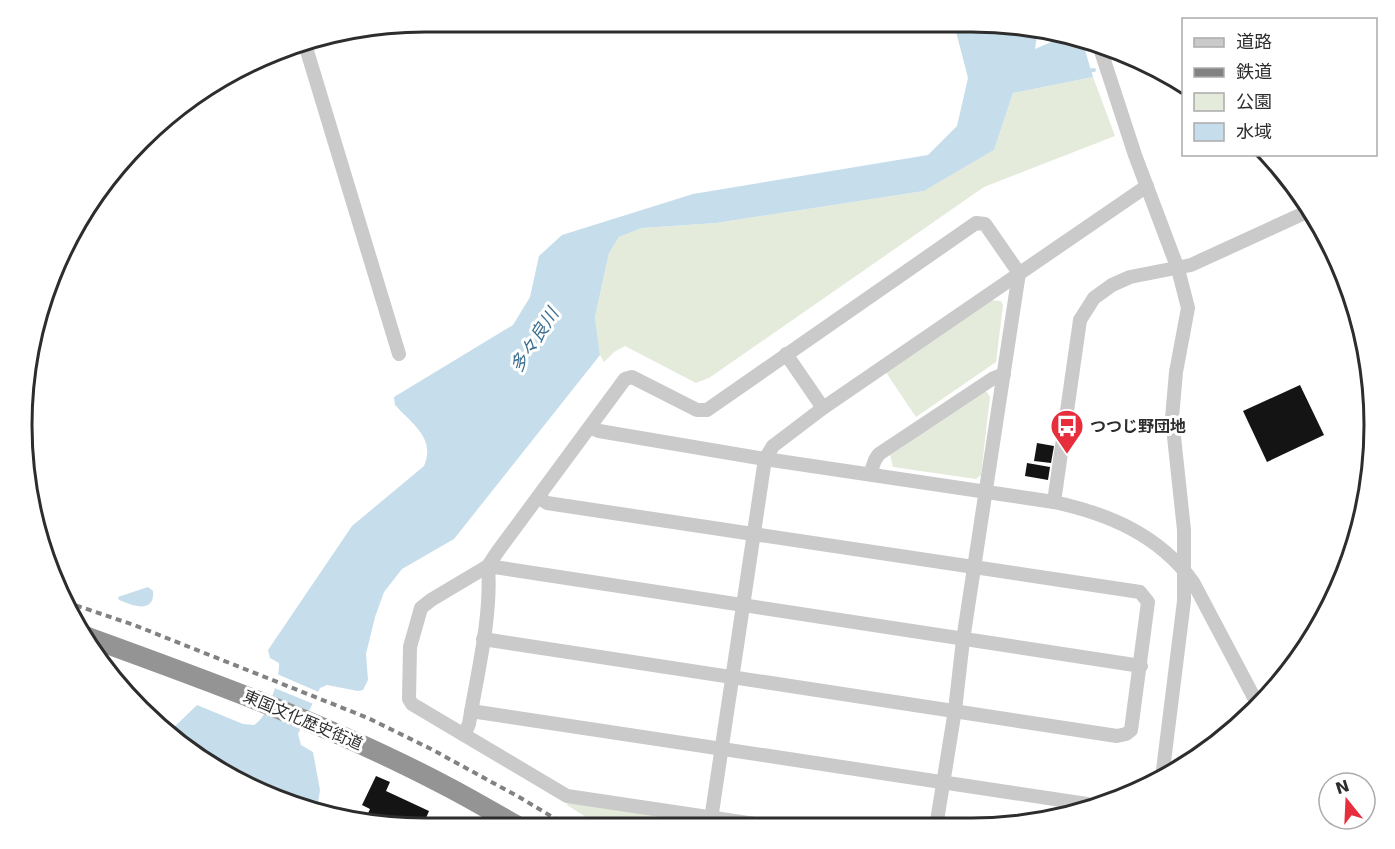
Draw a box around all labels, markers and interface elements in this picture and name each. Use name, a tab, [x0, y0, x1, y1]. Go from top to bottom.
legend	[1182, 18, 1377, 156]
text: 道路	[1236, 31, 1272, 52]
text: 鉄道	[1236, 61, 1272, 82]
text: 公園	[1236, 91, 1272, 112]
text: 水域	[1236, 121, 1272, 142]
water label: 多々良川	[506, 302, 564, 376]
bus stop icon: つつじ野団地	[1049, 408, 1085, 455]
place label: つつじ野団地	[1090, 417, 1186, 436]
street label: 東国文化歴史街道	[240, 686, 366, 754]
north arrow	[1317, 771, 1377, 831]
text: N	[1333, 776, 1352, 798]

